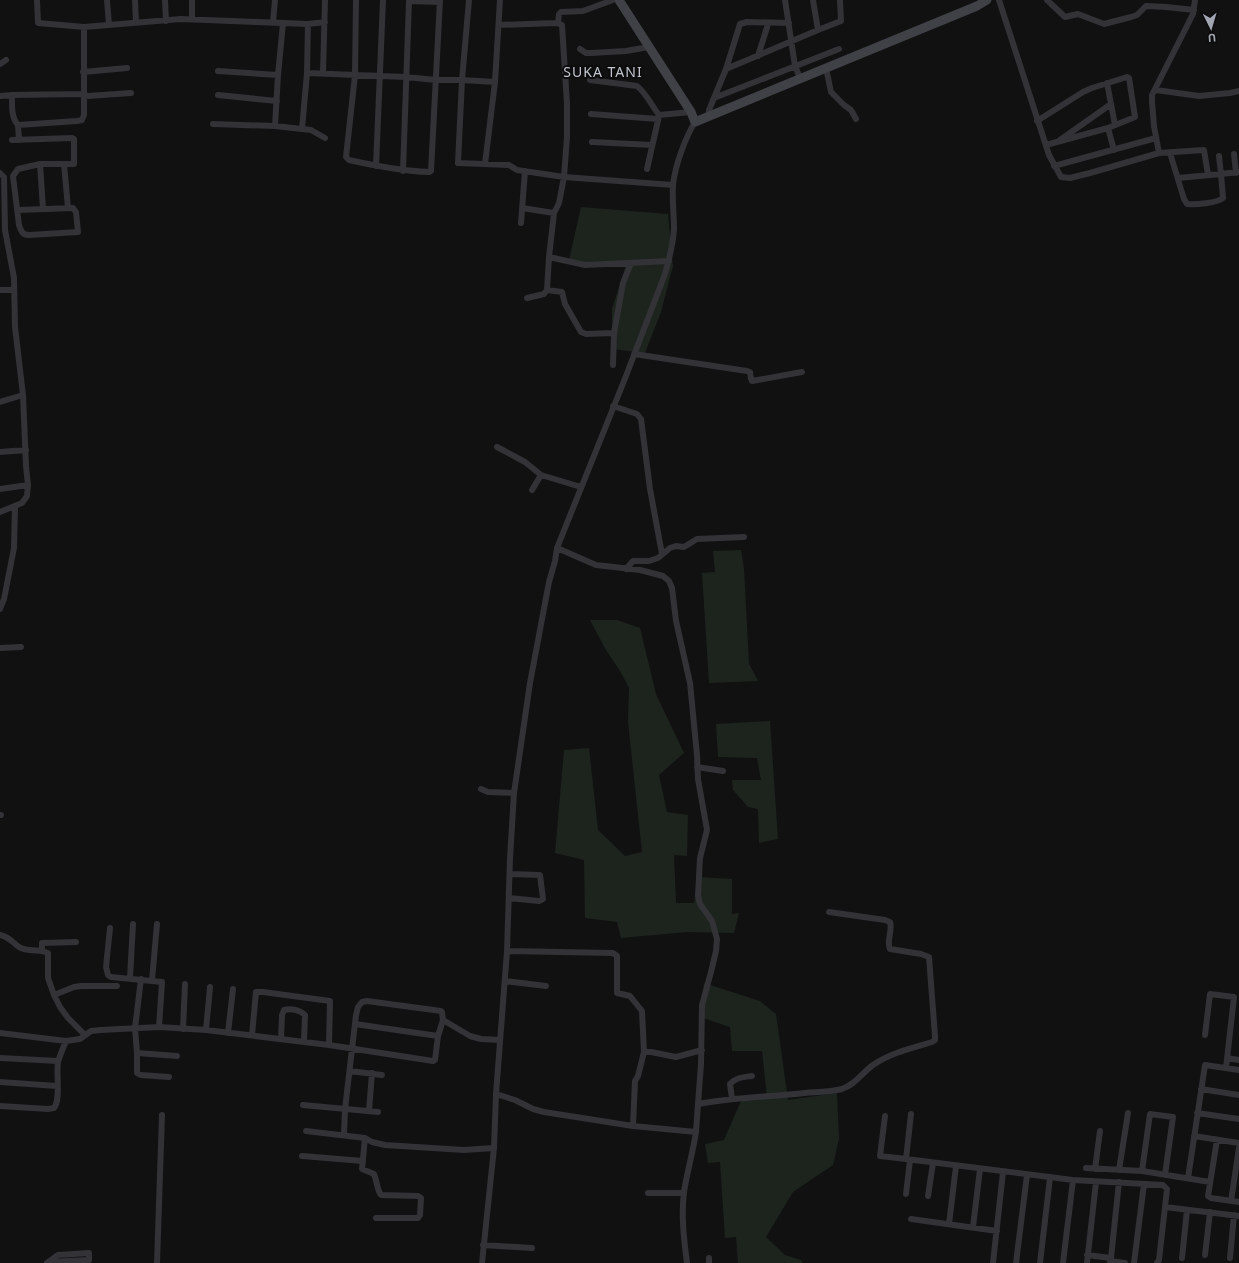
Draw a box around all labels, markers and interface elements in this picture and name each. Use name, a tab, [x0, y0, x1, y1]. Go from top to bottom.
north arrow	[1191, 8, 1231, 48]
text: U	[1207, 31, 1217, 46]
district label: SUKA TANI	[563, 62, 643, 81]

